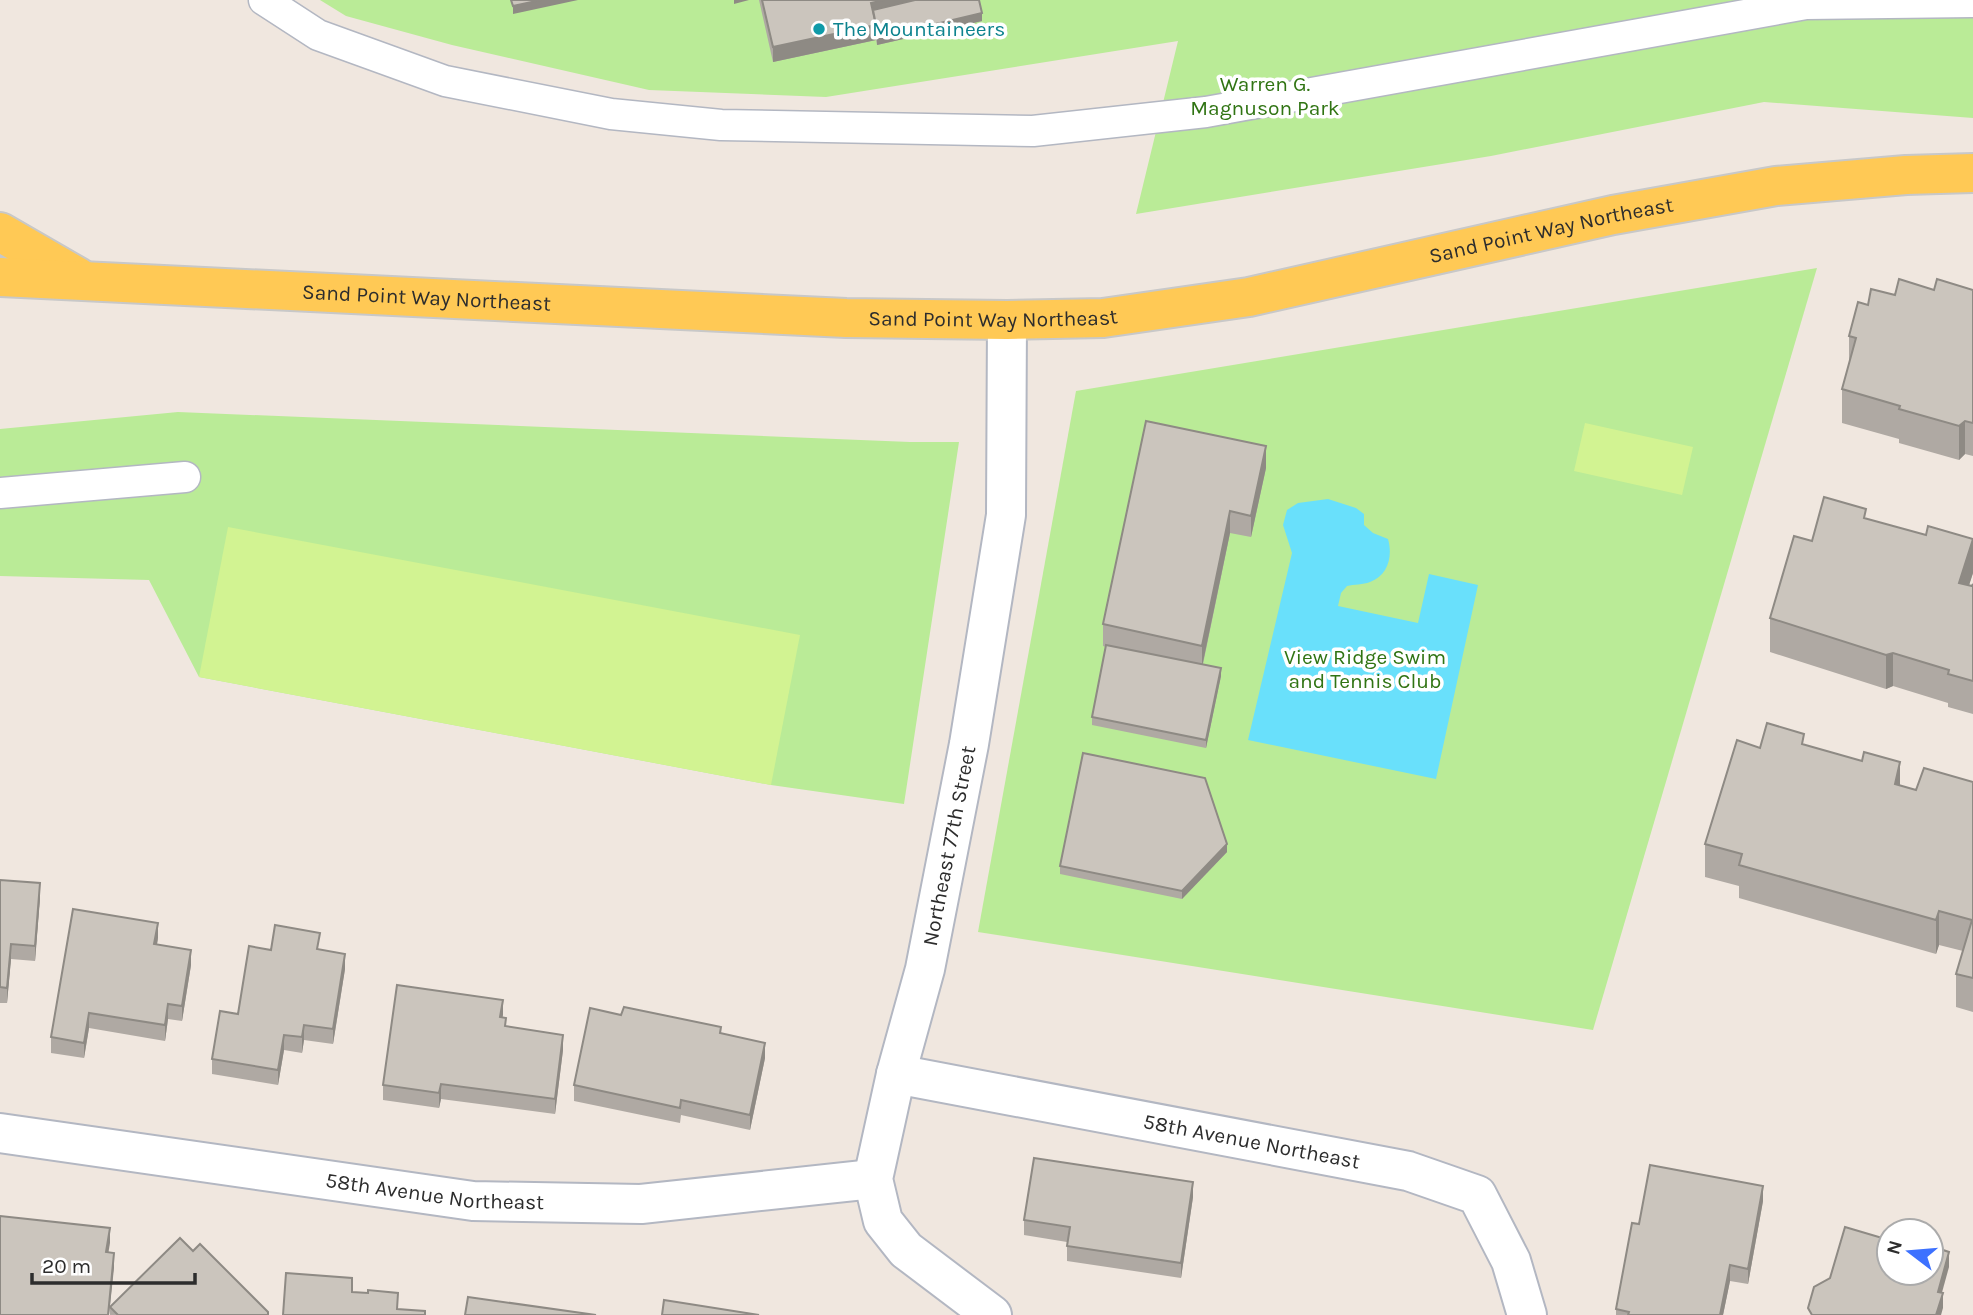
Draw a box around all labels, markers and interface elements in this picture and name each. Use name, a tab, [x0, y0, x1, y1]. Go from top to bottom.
place label: The Mountaineers	[833, 17, 1005, 41]
marker: The Mountaineers	[811, 21, 827, 37]
park label: Warren G. Magnuson Park	[1190, 72, 1340, 120]
street label: Sand Point Way Northeast	[1427, 192, 1675, 268]
street label: Sand Point Way Northeast	[301, 280, 552, 316]
street label: Sand Point Way Northeast	[868, 304, 1119, 332]
park label: View Ridge Swim and Tennis Club	[1284, 645, 1446, 693]
street label: Northeast 77th Street	[918, 744, 980, 948]
street label: 58th Avenue Northeast	[1141, 1109, 1362, 1174]
street label: 58th Avenue Northeast	[324, 1168, 544, 1214]
north arrow	[1875, 1217, 1945, 1287]
text: N	[1882, 1238, 1907, 1257]
scale bar	[32, 1242, 194, 1286]
text: 20 m	[42, 1254, 91, 1278]

